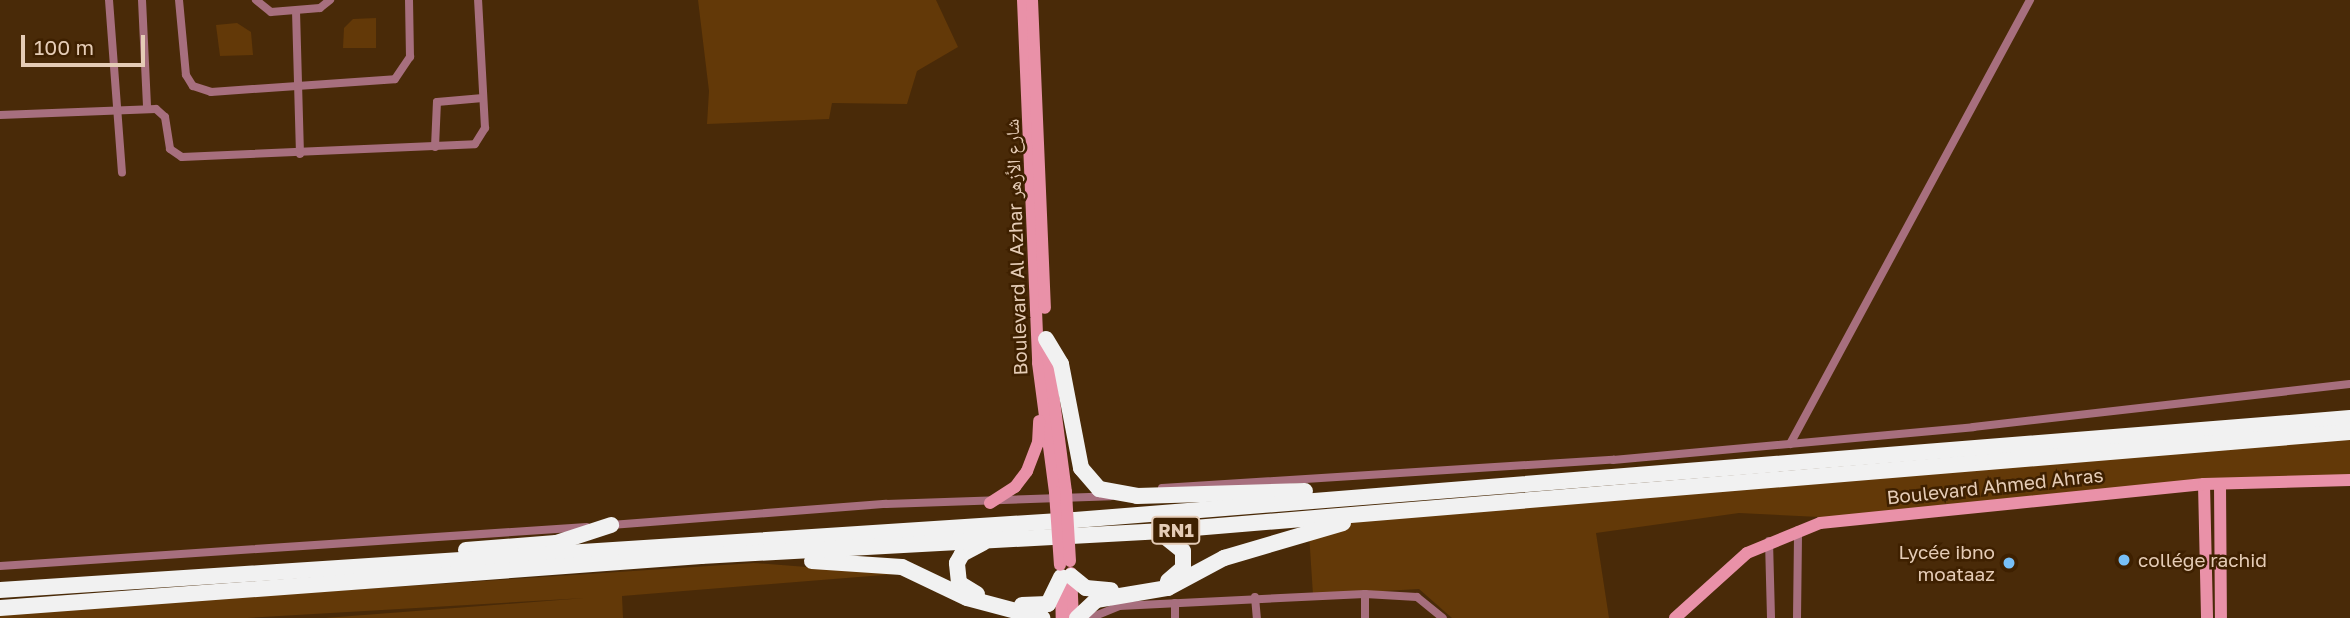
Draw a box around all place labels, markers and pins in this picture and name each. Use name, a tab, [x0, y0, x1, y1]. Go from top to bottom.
place label: Lycée ibno moataaz	[1898, 541, 1995, 585]
place label: collége rachid	[2138, 549, 2267, 571]
marker: collége rachid	[2116, 552, 2132, 568]
marker: Lycée ibno moataaz	[2001, 555, 2017, 571]

